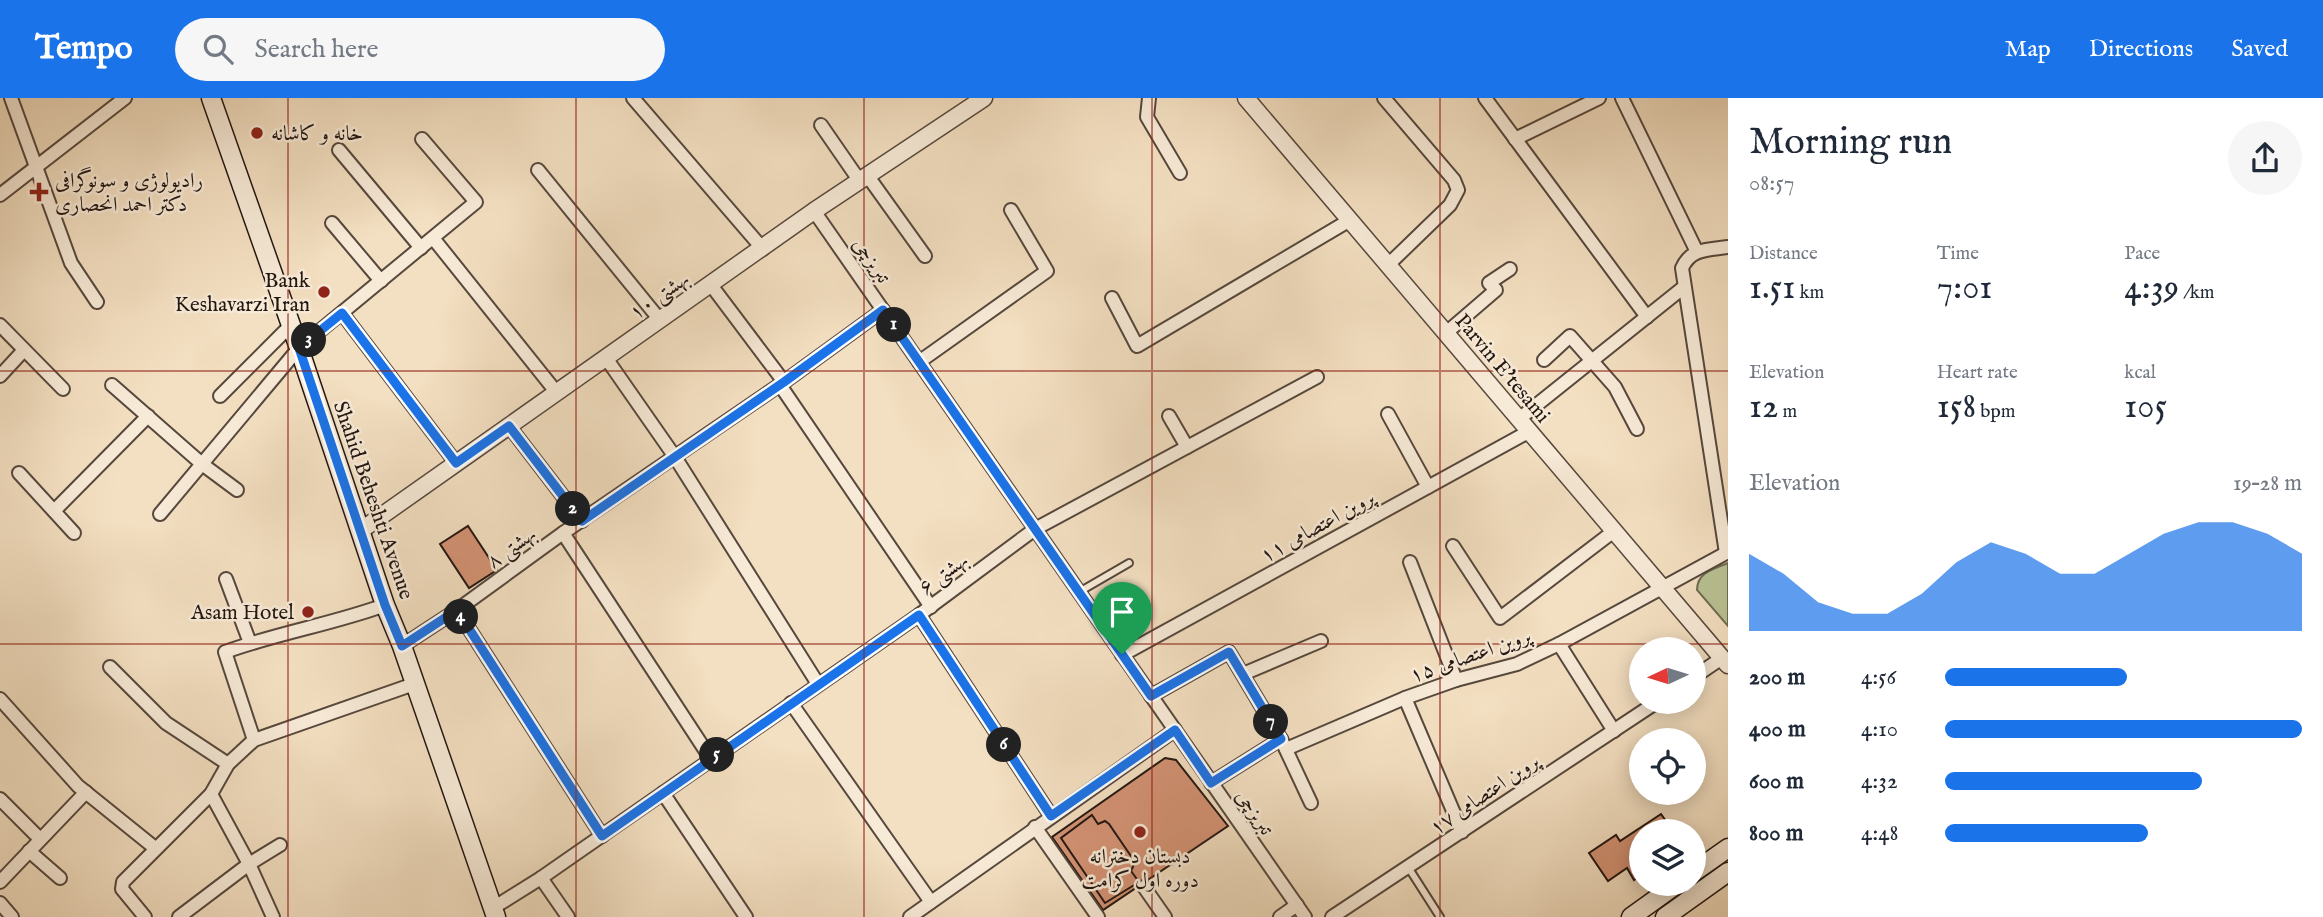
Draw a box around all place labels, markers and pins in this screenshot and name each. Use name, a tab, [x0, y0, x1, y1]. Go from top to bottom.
place label: خانه و کاشانه	[271, 121, 363, 148]
marker: خانه و کاشانه	[249, 125, 265, 141]
place label: رادیولوژی و سونوگرافی دکتر احمد انحصاری	[55, 166, 203, 219]
marker: رادیولوژی و سونوگرافی دکتر احمد انحصاری	[29, 182, 49, 202]
place label: Bank Keshavarzi Iran	[175, 268, 311, 319]
marker: Bank Keshavarzi Iran	[316, 284, 332, 300]
pin: 1	[876, 308, 912, 342]
pin: 3	[292, 322, 326, 358]
pin: 2	[556, 492, 590, 526]
pin	[1092, 582, 1152, 654]
place label: Asam Hotel	[190, 600, 294, 627]
pin: 4	[444, 600, 478, 634]
marker: Asam Hotel	[300, 604, 316, 620]
pin: 7	[1254, 704, 1288, 740]
pin: 6	[986, 728, 1021, 762]
pin: 5	[700, 738, 734, 772]
marker: دبستان دخترانه دوره اول کرامت	[1132, 824, 1148, 840]
place label: دبستان دخترانه دوره اول کرامت	[1081, 844, 1199, 895]

